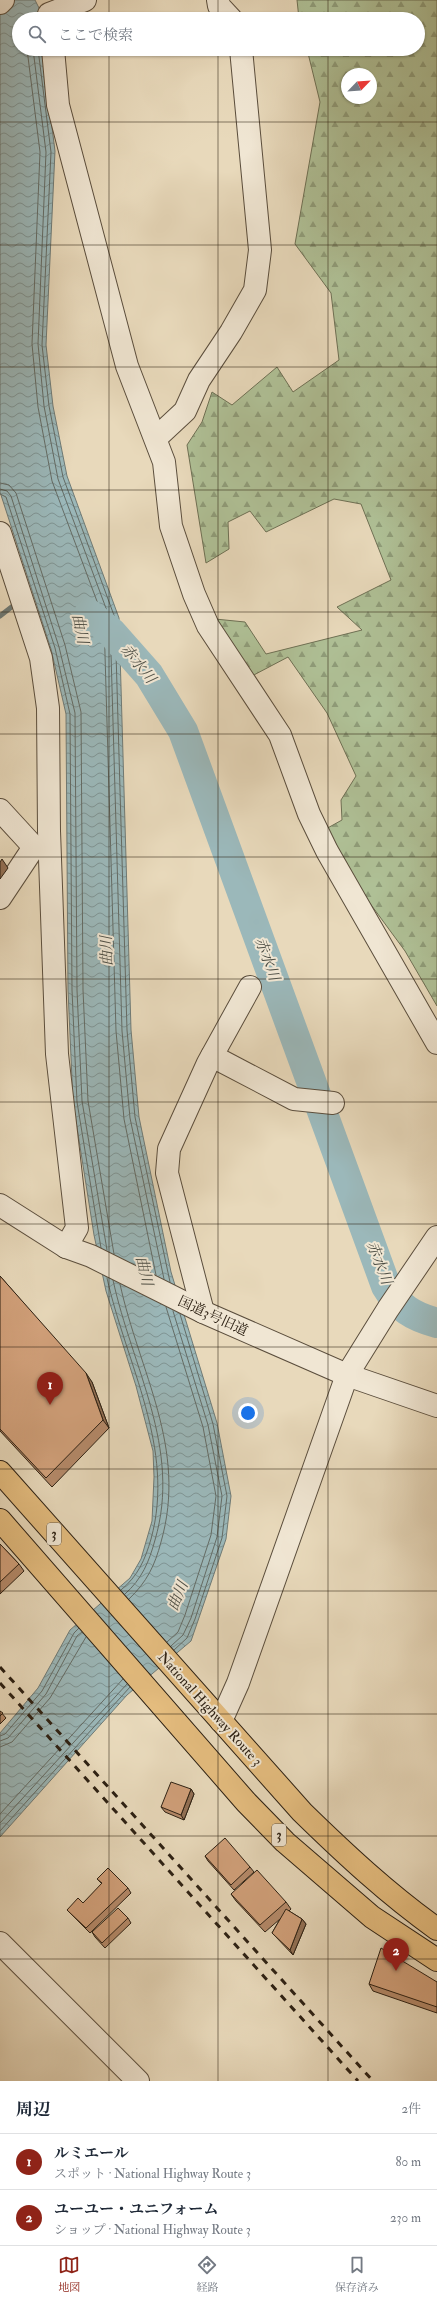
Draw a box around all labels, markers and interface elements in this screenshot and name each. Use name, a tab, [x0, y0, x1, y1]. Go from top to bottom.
search box	[12, 12, 425, 56]
icon: search	[26, 23, 48, 45]
text: ここで検索	[58, 26, 133, 45]
north arrow	[341, 68, 377, 104]
water label: 曲川	[68, 612, 93, 648]
water label: 赤水川	[116, 641, 161, 689]
water label: 曲川	[97, 934, 117, 966]
water label: 赤水川	[250, 935, 284, 985]
water label: 赤水川	[362, 1239, 397, 1289]
water label: 曲川	[131, 1254, 157, 1290]
street label: 国道3号旧道	[175, 1292, 251, 1340]
pin: 1	[37, 1372, 63, 1405]
your location	[238, 1403, 258, 1423]
road number: 3	[47, 1523, 61, 1545]
water label: 曲川	[164, 1577, 193, 1613]
street label: National Highway Route 3	[154, 1649, 266, 1770]
road number: 3	[272, 1824, 286, 1846]
pin: 2	[383, 1938, 409, 1971]
text: 周辺	[16, 2099, 50, 2120]
text: 2件	[401, 2101, 421, 2117]
text: ルミエール	[54, 2144, 129, 2163]
text: 1	[27, 2154, 31, 2170]
text: 80 m	[395, 2154, 421, 2170]
text: スポット · National Highway Route 3	[54, 2166, 251, 2182]
text: ユーユー・ユニフォーム	[54, 2200, 218, 2219]
text: 2	[26, 2210, 32, 2226]
text: 230 m	[390, 2210, 421, 2226]
text: ショップ · National Highway Route 3	[54, 2222, 251, 2238]
tab: 地図	[58, 2254, 80, 2294]
tab: 経路	[196, 2254, 218, 2294]
tab: 保存済み	[335, 2254, 379, 2294]

